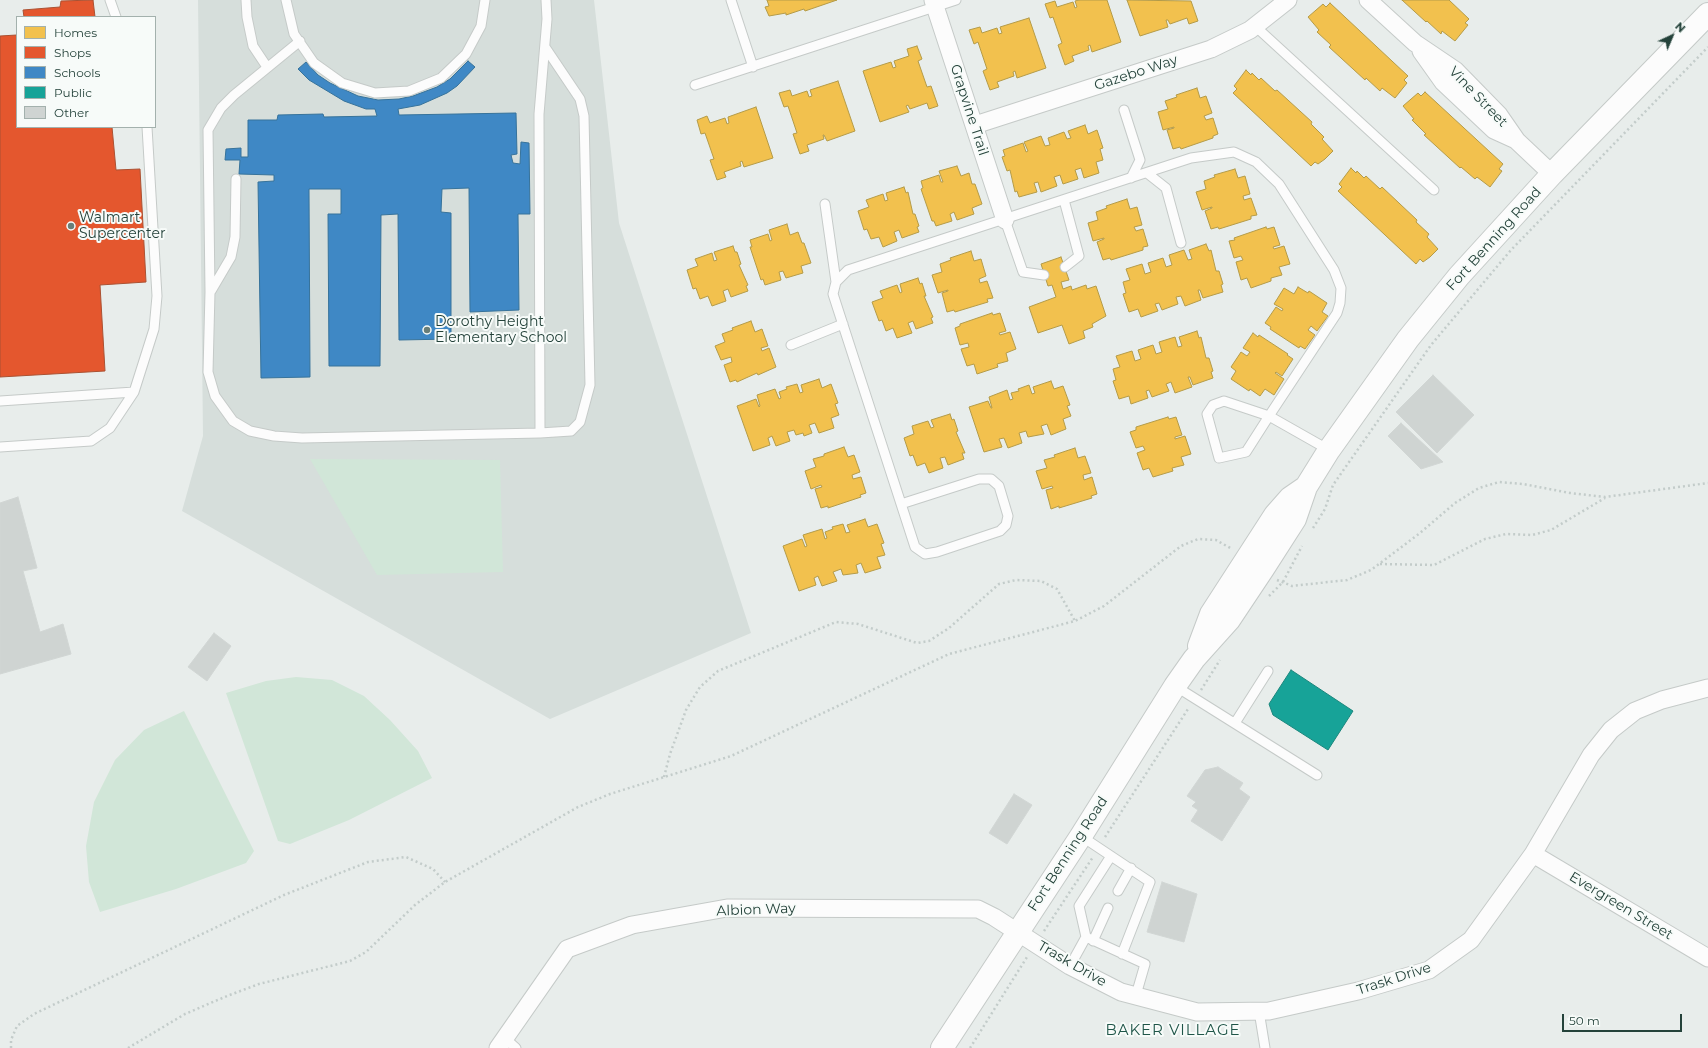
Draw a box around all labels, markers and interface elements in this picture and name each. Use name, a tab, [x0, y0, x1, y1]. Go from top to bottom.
legend	[16, 16, 156, 128]
north arrow	[1652, 16, 1692, 56]
text: N	[1672, 19, 1688, 35]
text: Homes	[54, 25, 97, 40]
text: Shops	[54, 45, 91, 60]
street label: Gazebo Way	[1092, 52, 1180, 94]
street label: Grapvine Trail	[946, 62, 992, 158]
street label: Vine Street	[1445, 63, 1511, 131]
text: Schools	[54, 65, 100, 80]
text: Public	[54, 85, 92, 100]
text: Other	[54, 105, 89, 120]
street label: Fort Benning Road	[1443, 184, 1545, 294]
place label: Walmart Supercenter	[79, 210, 166, 242]
marker: Walmart Supercenter	[66, 221, 76, 231]
place label: Dorothy Height Elementary School	[435, 314, 567, 346]
marker: Dorothy Height Elementary School	[422, 325, 432, 335]
street label: Fort Benning Road	[1025, 793, 1111, 915]
street label: Evergreen Street	[1566, 868, 1676, 944]
street label: Albion Way	[716, 900, 796, 920]
street label: Trask Drive	[1035, 938, 1109, 990]
street label: Trask Drive	[1355, 959, 1433, 999]
scale bar	[1564, 1006, 1684, 1032]
text: 50 m	[1569, 1013, 1600, 1028]
district label: BAKER VILLAGE	[1105, 1022, 1241, 1040]

